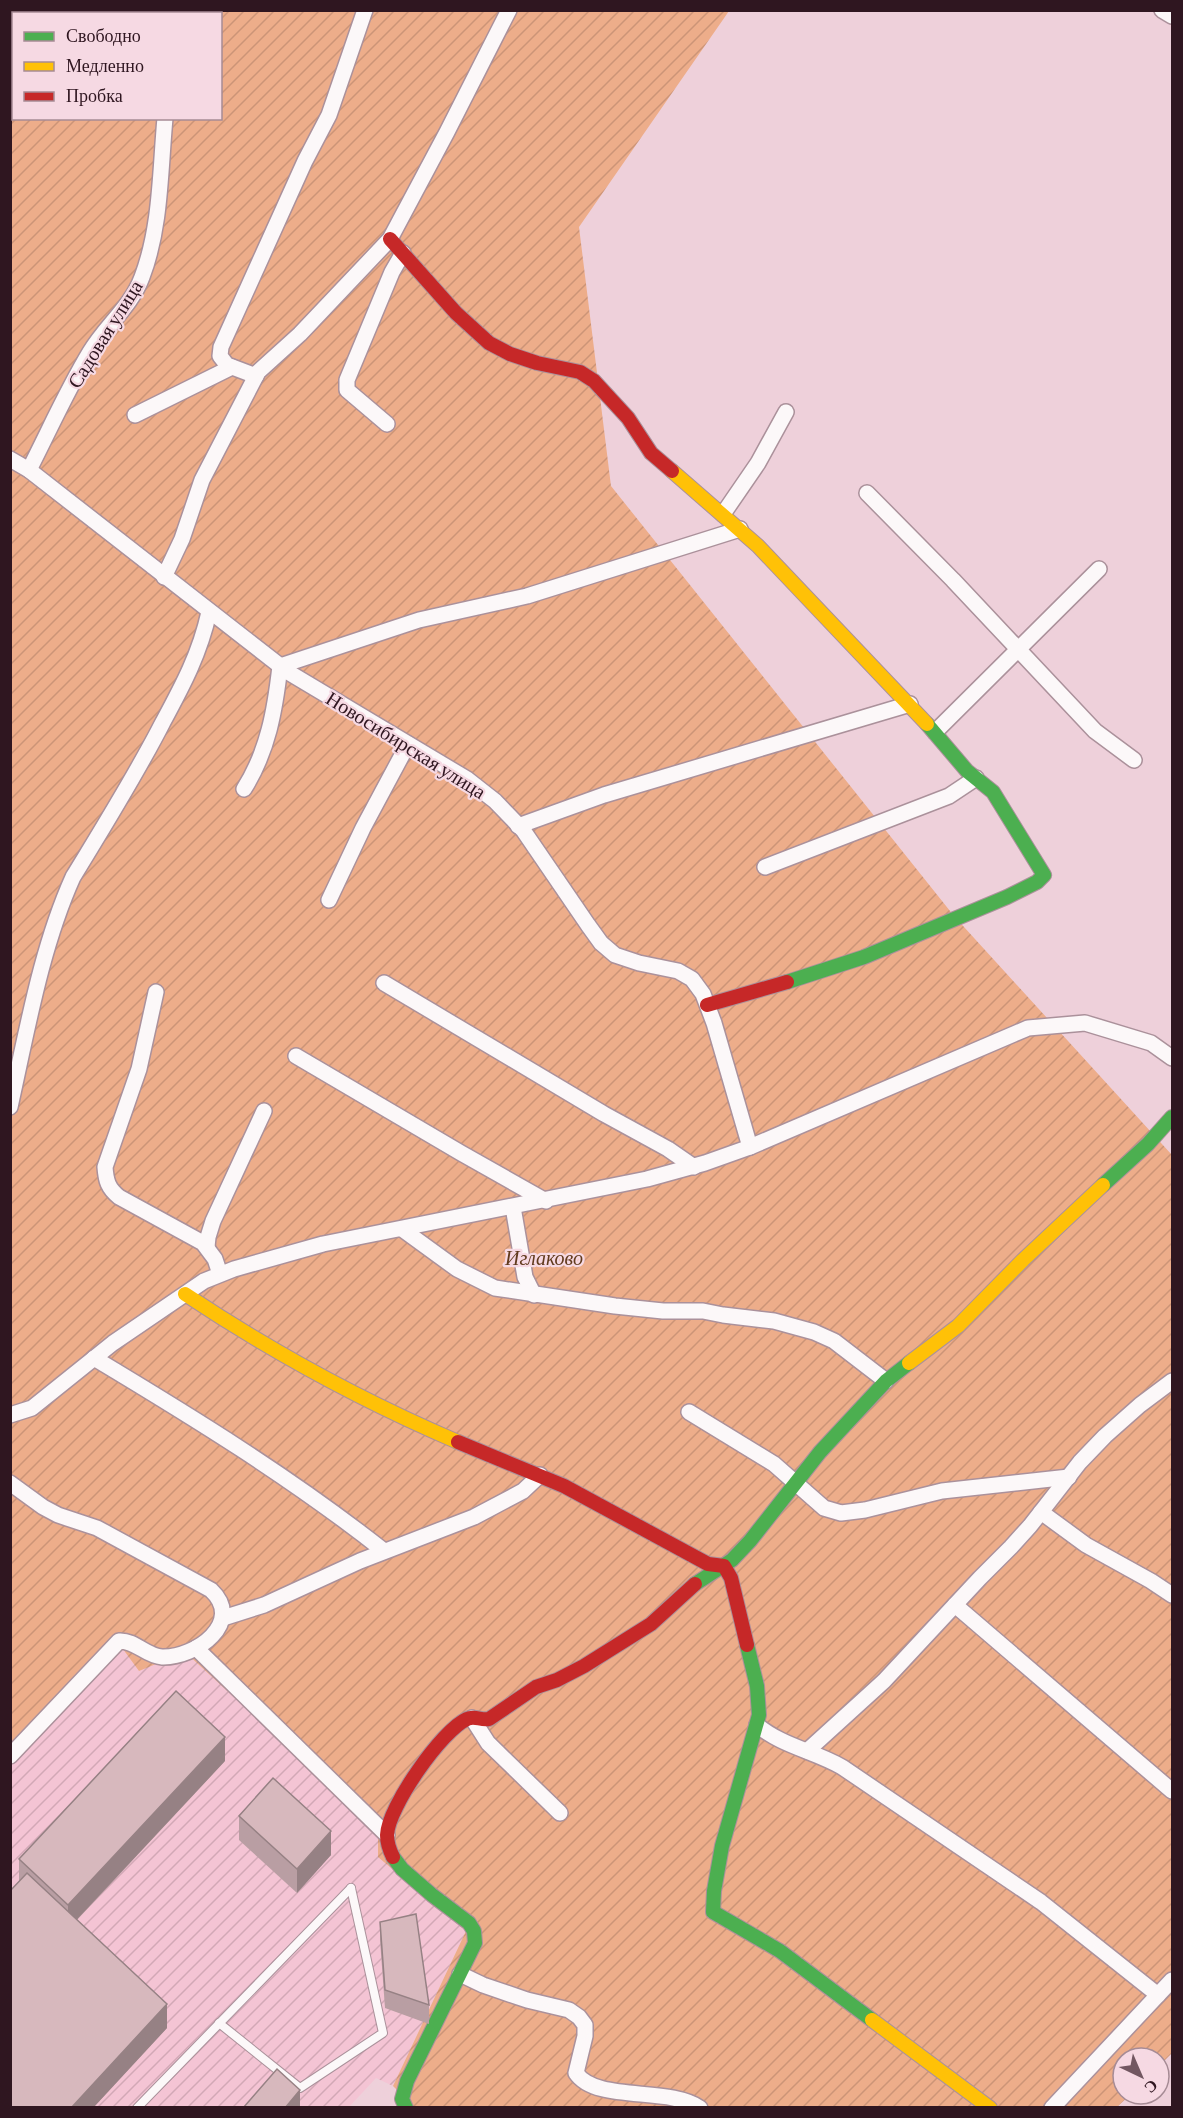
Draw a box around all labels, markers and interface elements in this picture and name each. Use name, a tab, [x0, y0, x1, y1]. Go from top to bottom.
legend	[12, 12, 222, 120]
text: Свободно	[66, 26, 141, 46]
text: Медленно	[66, 56, 144, 76]
text: Пробка	[66, 86, 123, 106]
street label: Садовая улица	[63, 276, 148, 392]
street label: Новосибирская улица	[322, 687, 490, 804]
park label: Иглаково	[504, 1247, 583, 1269]
north arrow	[1111, 2046, 1171, 2106]
text: С	[1141, 2076, 1161, 2097]

